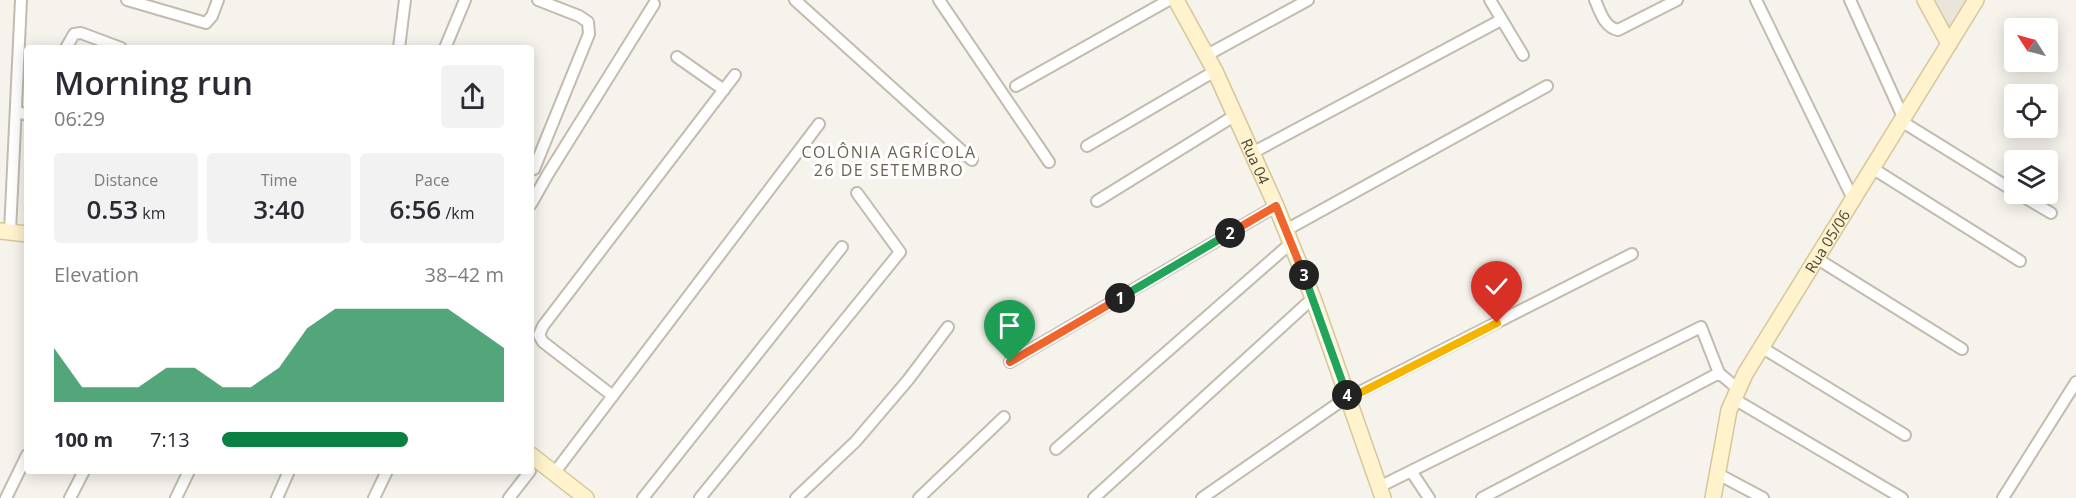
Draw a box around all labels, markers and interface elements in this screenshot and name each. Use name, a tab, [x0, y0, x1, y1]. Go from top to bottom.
north arrow	[2004, 18, 2058, 72]
map controls	[2004, 18, 2058, 204]
text: Morning run	[54, 60, 253, 105]
button: share	[441, 65, 504, 128]
button: locate	[2004, 84, 2058, 138]
text: 06:29	[54, 105, 105, 132]
street label: Rua 04	[1237, 135, 1275, 188]
district label: COLÔNIA AGRÍCOLA 26 DE SETEMBRO	[801, 141, 977, 181]
button: layers	[2004, 150, 2058, 204]
text: Distance	[94, 169, 158, 191]
text: Time	[261, 169, 297, 191]
text: Pace	[414, 169, 450, 191]
text: 0.53	[86, 191, 138, 227]
text: 3:40	[253, 191, 305, 227]
text: 6:56	[390, 191, 441, 227]
text: km	[138, 202, 166, 224]
text: /km	[441, 202, 474, 224]
street label: Rua 05/06	[1800, 206, 1854, 276]
pin: 2	[1215, 218, 1245, 248]
text: 2	[1225, 222, 1235, 244]
pin: 3	[1289, 260, 1319, 290]
text: Elevation	[54, 261, 139, 288]
text: 38–42 m	[425, 261, 504, 288]
pin	[1471, 261, 1522, 323]
text: 3	[1299, 264, 1309, 286]
icon: check	[1480, 270, 1513, 303]
pin: 1	[1105, 283, 1135, 313]
text: 1	[1115, 287, 1125, 309]
pin	[984, 300, 1035, 362]
icon: arrive	[993, 309, 1026, 342]
pin: 4	[1332, 380, 1362, 410]
text: 4	[1342, 384, 1352, 406]
text: 100 m	[54, 426, 113, 453]
text: 7:13	[150, 426, 190, 453]

